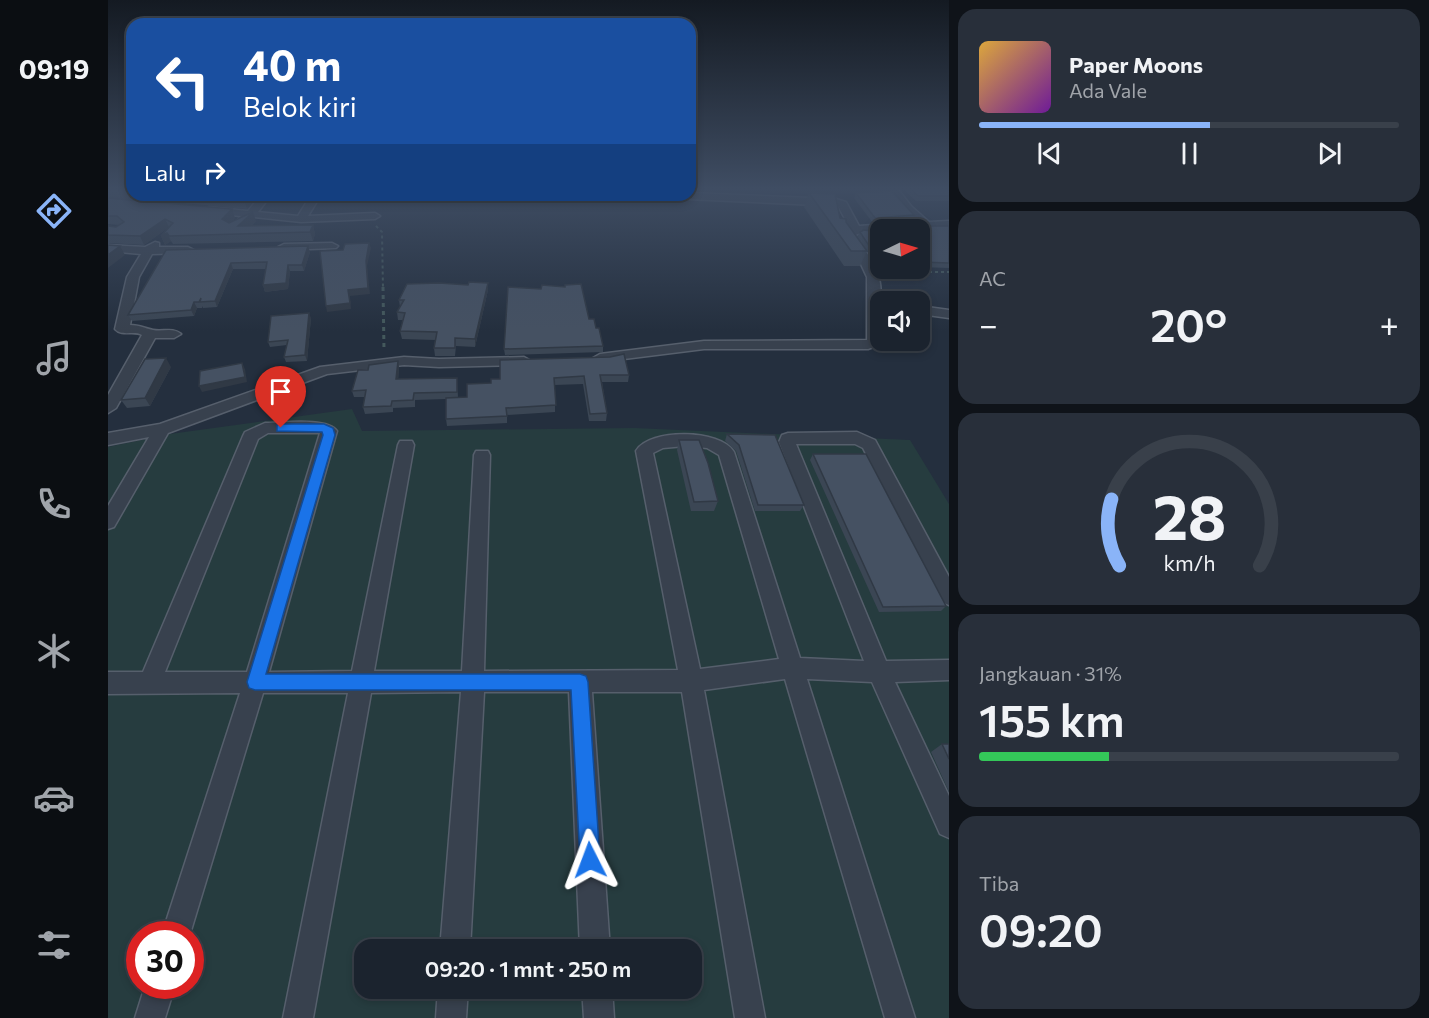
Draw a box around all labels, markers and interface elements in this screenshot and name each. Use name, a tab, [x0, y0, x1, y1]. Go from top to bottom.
text: 40 m	[243, 38, 341, 90]
icon: left	[144, 42, 222, 120]
text: Paper Moons	[1069, 51, 1203, 78]
text: 09:19	[19, 52, 89, 85]
text: Ada Vale	[1069, 78, 1147, 102]
text: Belok kiri	[243, 90, 357, 123]
icon: previous	[1033, 137, 1066, 170]
icon: pause	[1173, 137, 1206, 170]
icon: next	[1313, 137, 1346, 170]
icon: right	[198, 156, 231, 189]
text: Lalu	[144, 159, 186, 186]
icon: directions	[33, 190, 75, 232]
north arrow	[870, 219, 930, 279]
map controls	[870, 219, 930, 351]
text: AC	[979, 266, 1006, 290]
button: sound	[870, 291, 930, 351]
text: 20°	[1150, 296, 1227, 351]
text: −	[979, 303, 998, 344]
text: +	[1380, 303, 1399, 344]
icon: music	[33, 337, 75, 379]
pin	[255, 366, 306, 428]
icon: arrive	[264, 375, 297, 408]
text: 28	[1152, 477, 1226, 553]
icon: phone	[33, 483, 75, 525]
text: km/h	[1163, 549, 1215, 575]
icon: climate	[33, 630, 75, 672]
text: Jangkauan · 31%	[979, 661, 1122, 685]
text: 155 km	[979, 691, 1124, 746]
icon: car	[33, 777, 75, 819]
position arrow	[558, 828, 622, 892]
text: Tiba	[979, 871, 1019, 895]
text: 09:20	[979, 901, 1103, 956]
speed limit sign: 30	[126, 921, 204, 999]
icon: filters	[33, 924, 75, 966]
text: 09:20 · 1 mnt · 250 m	[425, 955, 631, 982]

